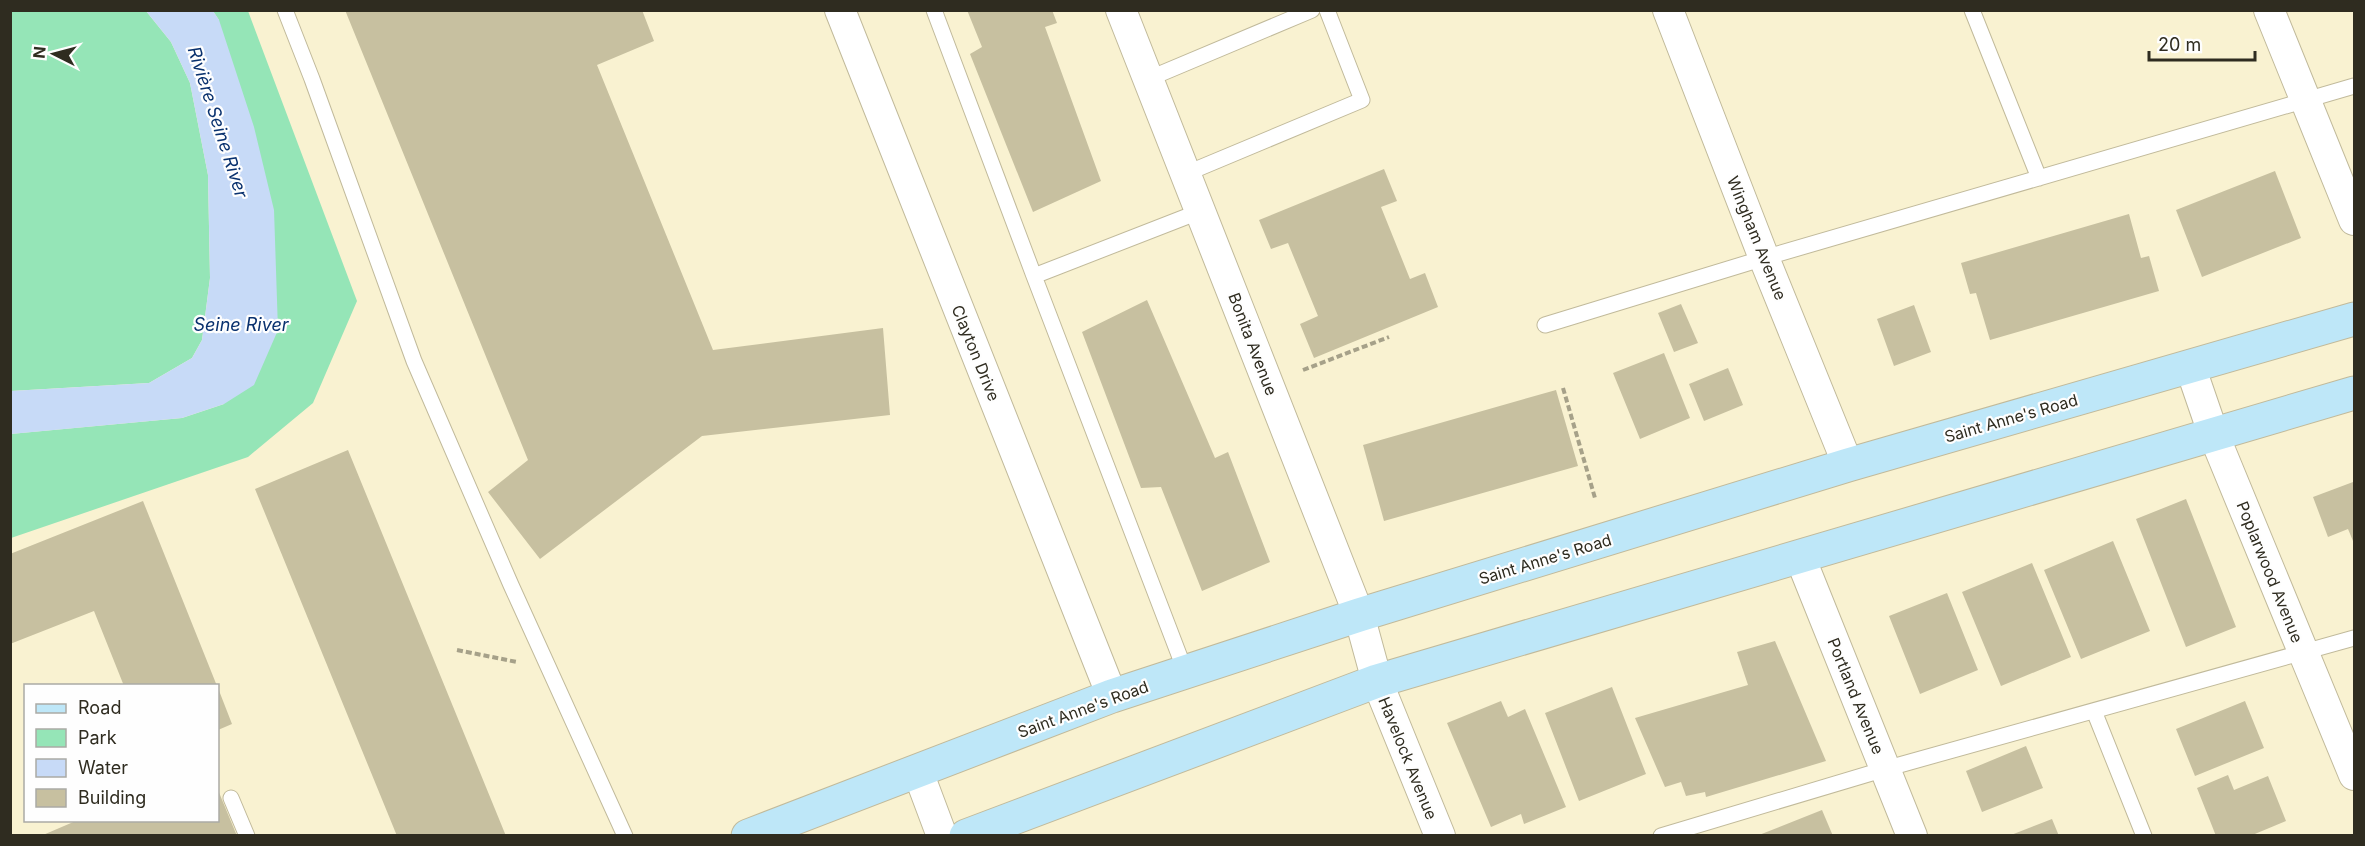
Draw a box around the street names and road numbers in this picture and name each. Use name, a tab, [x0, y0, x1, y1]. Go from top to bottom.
street label: Wingham Avenue	[1723, 173, 1791, 303]
street label: Bonita Avenue	[1224, 290, 1282, 398]
street label: Clayton Drive	[948, 302, 1004, 404]
street label: Saint Anne's Road	[1942, 389, 2080, 447]
street label: Poplarwood Avenue	[2232, 498, 2308, 646]
street label: Saint Anne's Road	[1476, 529, 1614, 589]
street label: Portland Avenue	[1823, 635, 1889, 757]
street label: Saint Anne's Road	[1015, 676, 1151, 742]
street label: Havelock Avenue	[1374, 694, 1442, 822]

